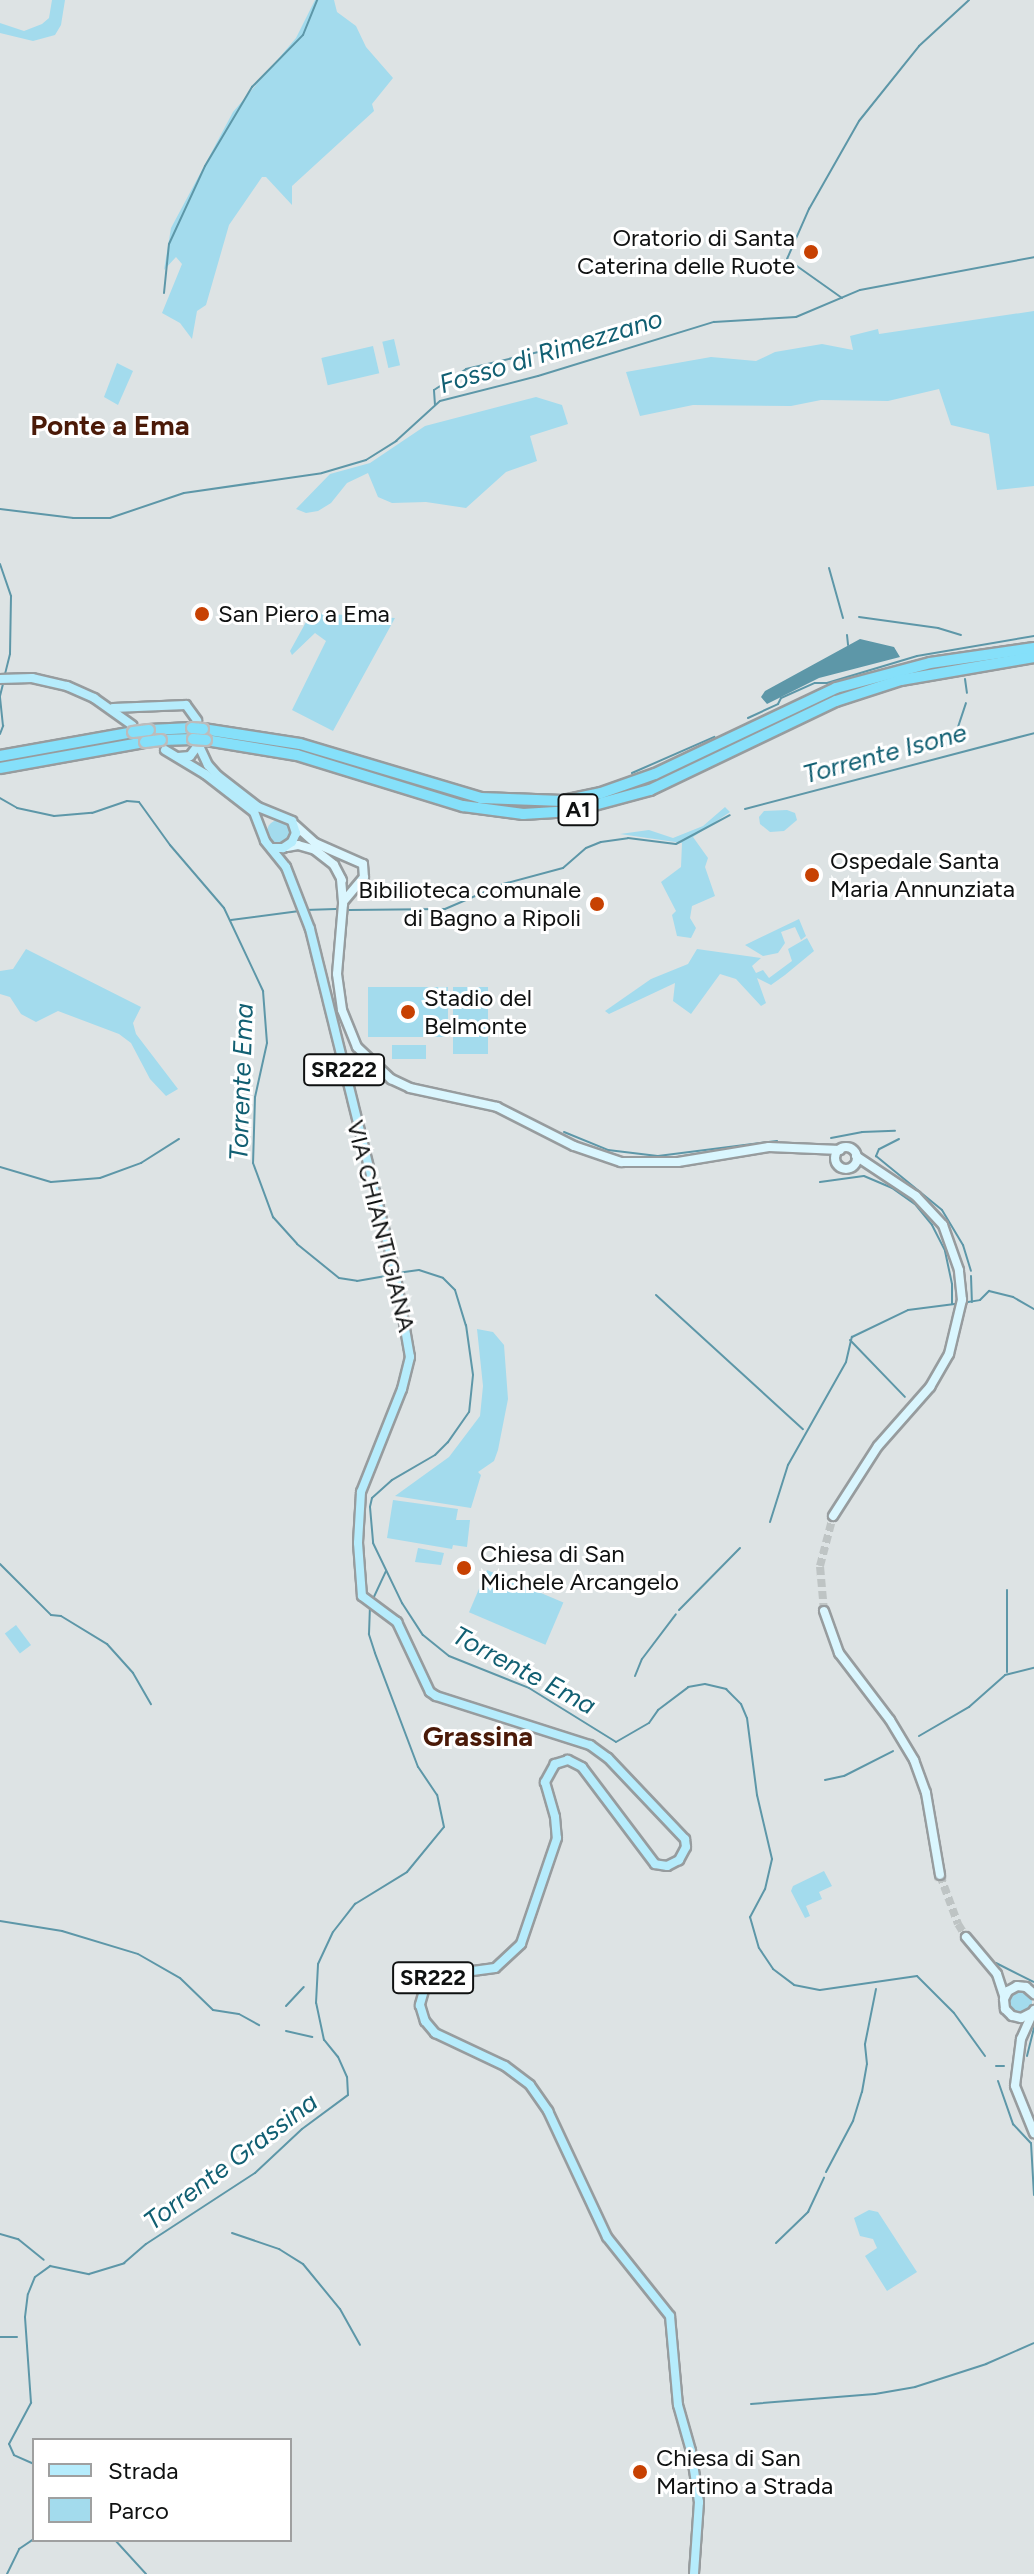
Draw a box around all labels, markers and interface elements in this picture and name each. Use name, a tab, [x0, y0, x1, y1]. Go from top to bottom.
place label: Oratorio di Santa Caterina delle Ruote	[577, 224, 795, 280]
marker: Oratorio di Santa Caterina delle Ruote	[802, 243, 820, 261]
water label: Fosso di Rimezzano	[436, 303, 666, 401]
district label: Ponte a Ema	[30, 408, 190, 442]
place label: San Piero a Ema	[218, 600, 390, 628]
marker: San Piero a Ema	[193, 605, 211, 623]
water label: Torrente Isone	[800, 717, 970, 791]
road number: A1	[556, 792, 600, 828]
place label: Ospedale Santa Maria Annunziata	[830, 847, 1015, 903]
marker: Ospedale Santa Maria Annunziata	[801, 864, 823, 886]
place label: Bibilioteca comunale di Bagno a Ripoli	[358, 876, 581, 932]
marker: Bibilioteca comunale di Bagno a Ripoli	[588, 895, 606, 913]
place label: Stadio del Belmonte	[424, 984, 532, 1040]
water label: Torrente Ema	[224, 1003, 260, 1161]
marker: Stadio del Belmonte	[399, 1003, 417, 1021]
road number: SR222	[302, 1052, 386, 1088]
street label: VIA CHIANTIGIANA	[341, 1117, 421, 1335]
place label: Chiesa di San Michele Arcangelo	[480, 1540, 679, 1596]
marker: Chiesa di San Michele Arcangelo	[455, 1559, 473, 1577]
water label: Torrente Ema	[447, 1620, 601, 1722]
district label: Grassina	[423, 1719, 533, 1753]
road number: SR222	[391, 1960, 475, 1996]
water label: Torrente Grassina	[138, 2087, 324, 2237]
legend	[32, 2438, 292, 2542]
place label: Chiesa di San Martino a Strada	[656, 2444, 833, 2500]
text: Strada	[108, 2456, 178, 2485]
marker: Chiesa di San Martino a Strada	[631, 2463, 649, 2481]
text: Parco	[108, 2496, 169, 2525]

